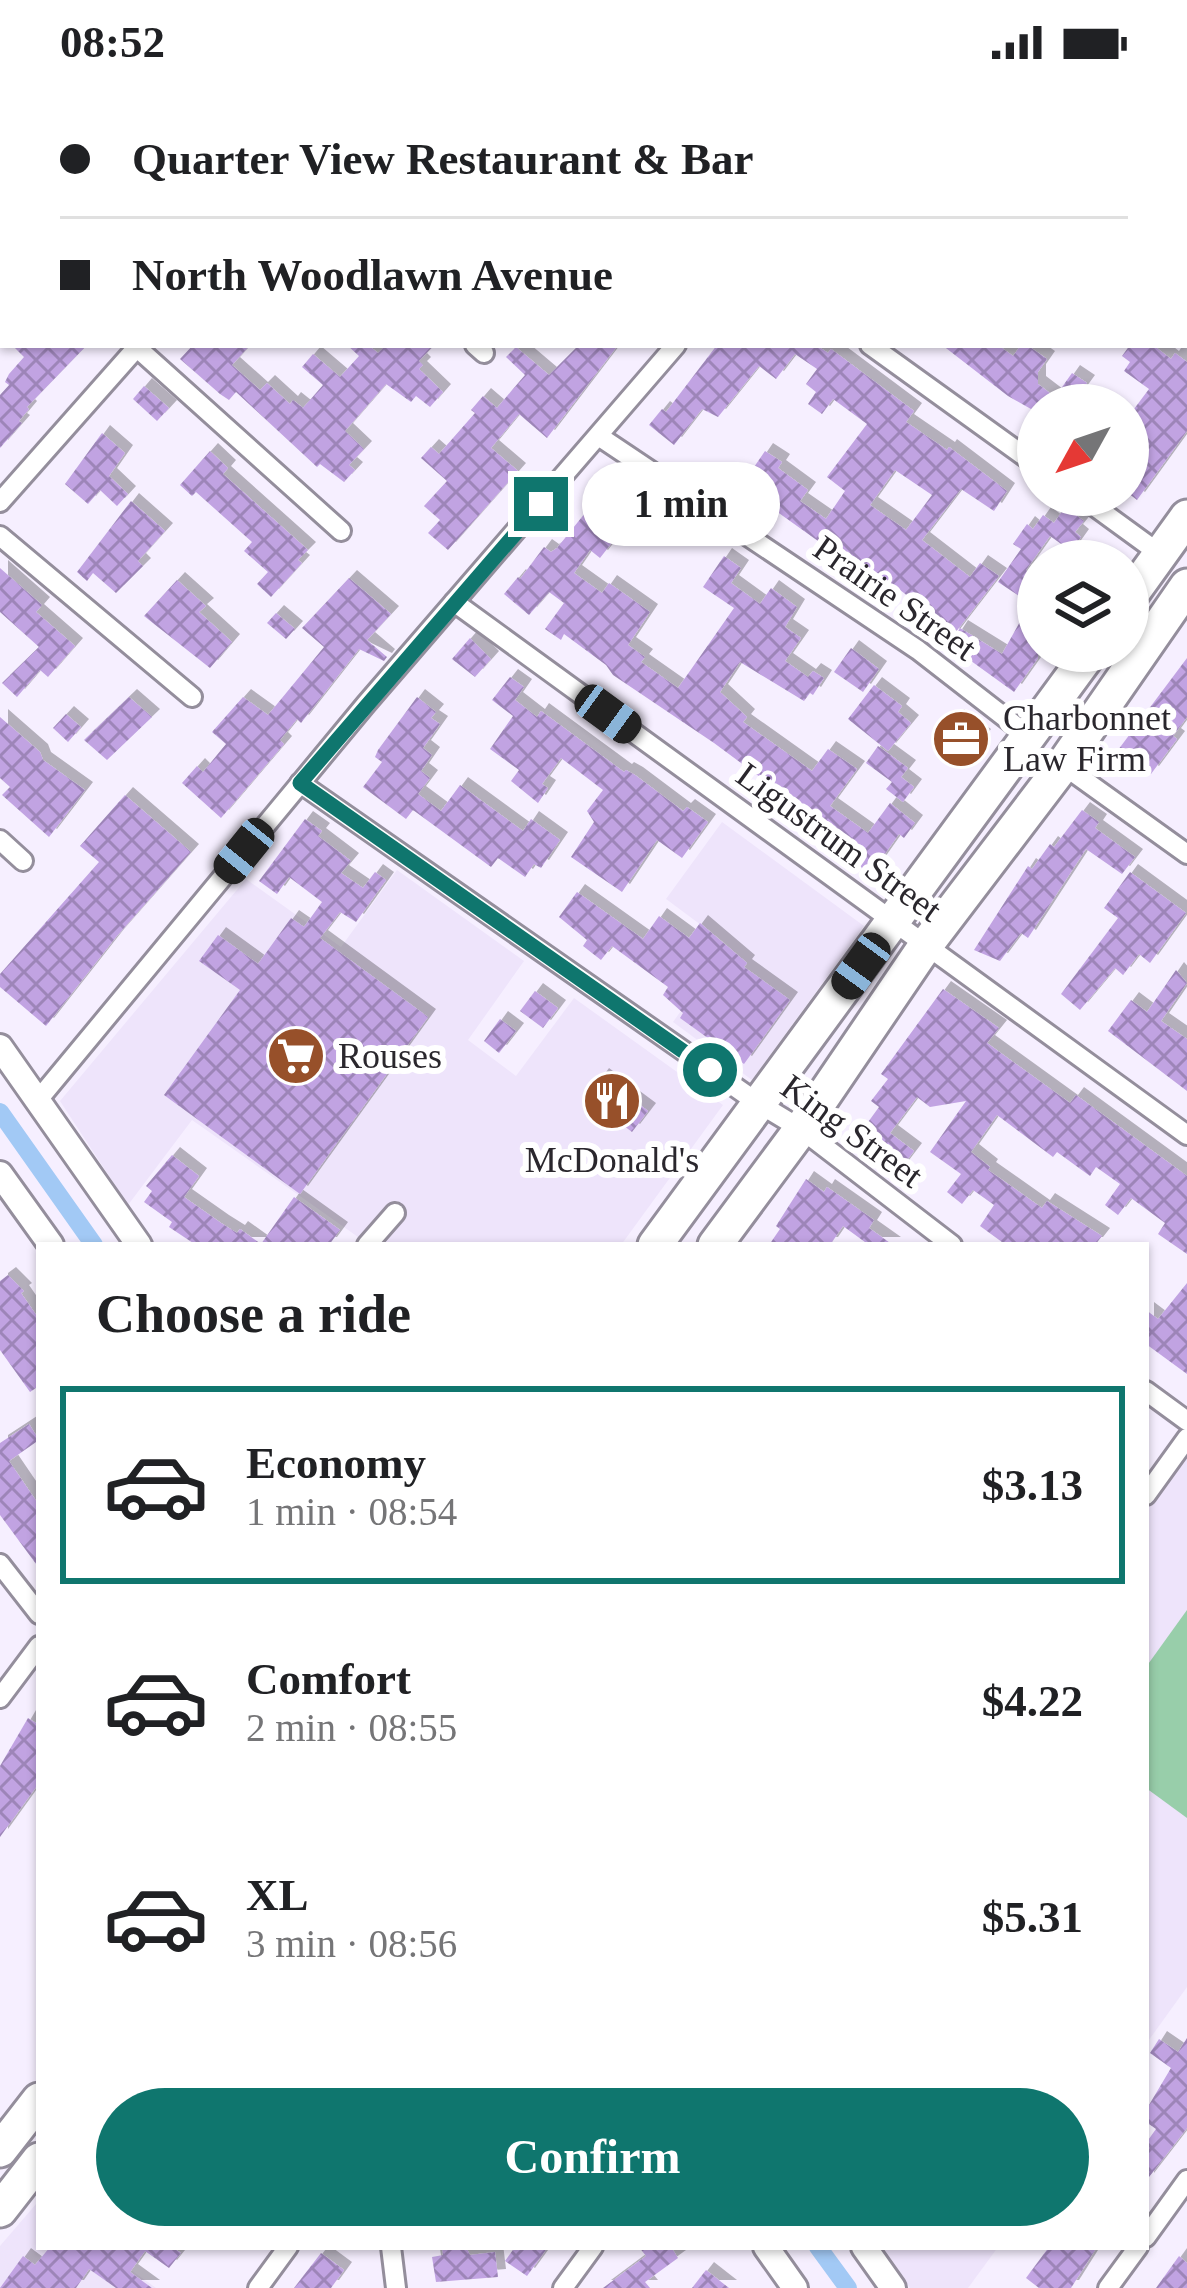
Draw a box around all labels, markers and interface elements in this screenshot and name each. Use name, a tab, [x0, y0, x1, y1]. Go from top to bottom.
text: 08:52	[60, 17, 165, 67]
text: Quarter View Restaurant & Bar	[132, 134, 754, 184]
text: North Woodlawn Avenue	[132, 250, 613, 300]
north arrow	[1017, 384, 1149, 516]
map controls	[1017, 384, 1149, 672]
callout: 1 min	[583, 462, 781, 546]
route end	[514, 477, 568, 531]
text: 1 min	[634, 482, 728, 525]
street label: Prairie Street	[806, 527, 984, 669]
button: layers	[1017, 540, 1149, 672]
car	[568, 678, 648, 750]
place label: Charbonnet Law Firm	[1003, 698, 1171, 779]
office icon: Charbonnet Law Firm	[930, 708, 992, 770]
street label: Ligustrum Street	[729, 754, 949, 930]
car	[207, 812, 281, 890]
car	[825, 926, 897, 1006]
supermarket icon: Rouses	[265, 1025, 327, 1087]
place label: Rouses	[338, 1036, 442, 1076]
route start	[683, 1043, 737, 1097]
street label: King Street	[774, 1066, 930, 1196]
restaurant icon: McDonald's	[581, 1070, 643, 1132]
place label: McDonald's	[525, 1140, 699, 1180]
text: Choose a ride	[96, 1284, 411, 1344]
icon: car	[102, 1431, 210, 1539]
text: Economy	[246, 1438, 426, 1488]
text: $3.13	[982, 1460, 1083, 1510]
text: 1 min · 08:54	[246, 1490, 457, 1533]
icon: car	[102, 1647, 210, 1755]
text: Comfort	[246, 1654, 411, 1704]
text: $4.22	[982, 1676, 1083, 1726]
text: 2 min · 08:55	[246, 1706, 457, 1749]
icon: car	[102, 1863, 210, 1971]
text: XL	[246, 1870, 309, 1920]
text: $5.31	[982, 1892, 1083, 1942]
text: 3 min · 08:56	[246, 1922, 457, 1965]
button: Confirm	[96, 2088, 1089, 2226]

